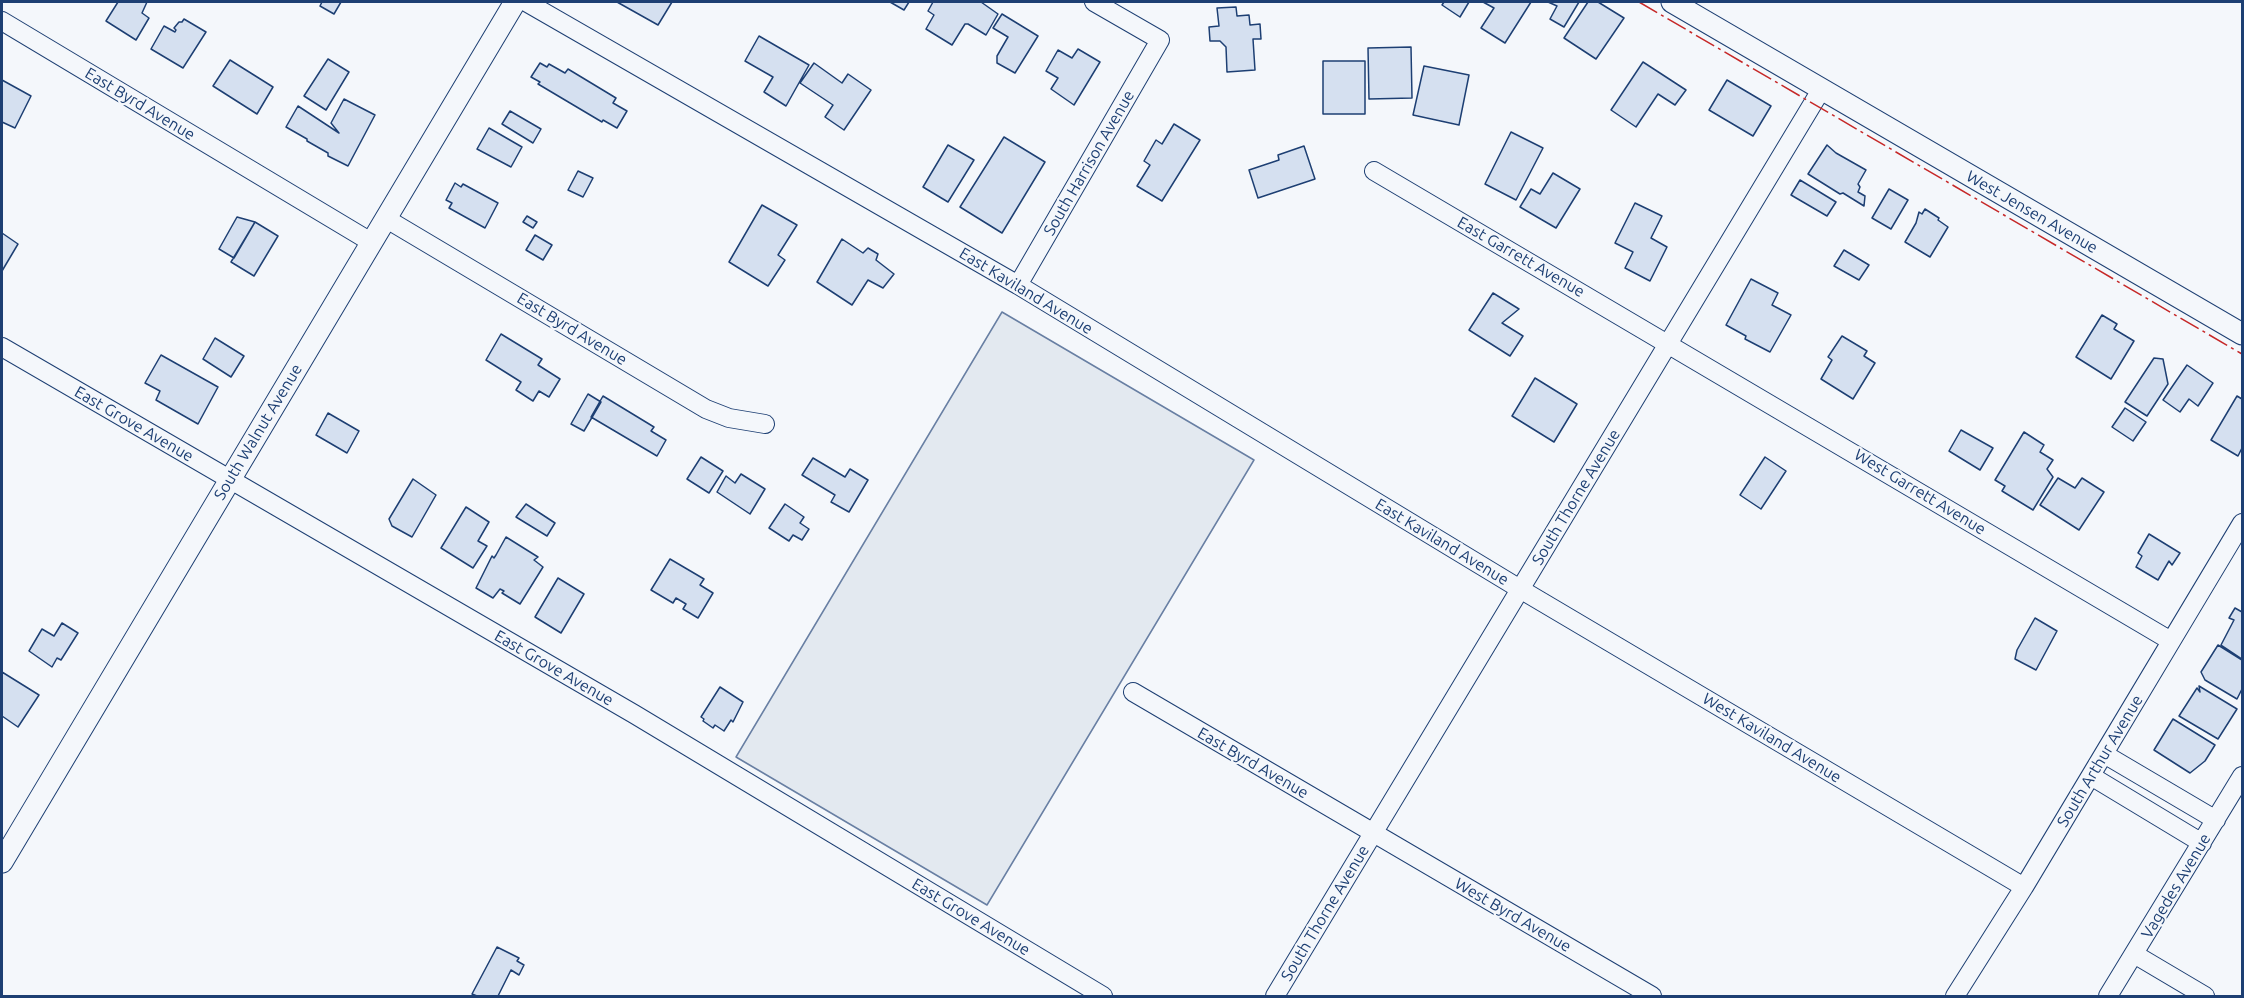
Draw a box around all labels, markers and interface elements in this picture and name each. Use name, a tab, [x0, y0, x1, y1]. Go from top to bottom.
street label: East Byrd Avenue	[82, 64, 198, 144]
street label: South Harrison Avenue	[1040, 87, 1138, 239]
street label: West Jensen Avenue	[1963, 167, 2101, 257]
street label: East Garrett Avenue	[1454, 213, 1588, 301]
street label: East Kaviland Avenue	[956, 244, 1096, 338]
street label: East Byrd Avenue	[514, 289, 630, 369]
street label: South Walnut Avenue	[210, 361, 306, 503]
street label: East Grove Avenue	[71, 382, 197, 466]
street label: South Thorne Avenue	[1528, 426, 1624, 568]
street label: West Garrett Avenue	[1851, 445, 1989, 539]
street label: East Kaviland Avenue	[1372, 495, 1512, 589]
street label: East Grove Avenue	[491, 626, 617, 710]
street label: West Kaviland Avenue	[1699, 689, 1845, 787]
street label: South Arthur Avenue	[2053, 692, 2147, 830]
street label: East Byrd Avenue	[1194, 723, 1312, 803]
street label: Vagedes Avenue	[2137, 830, 2215, 942]
street label: South Thorne Avenue	[1277, 842, 1373, 984]
street label: East Grove Avenue	[909, 874, 1033, 960]
street label: West Byrd Avenue	[1451, 874, 1575, 956]

